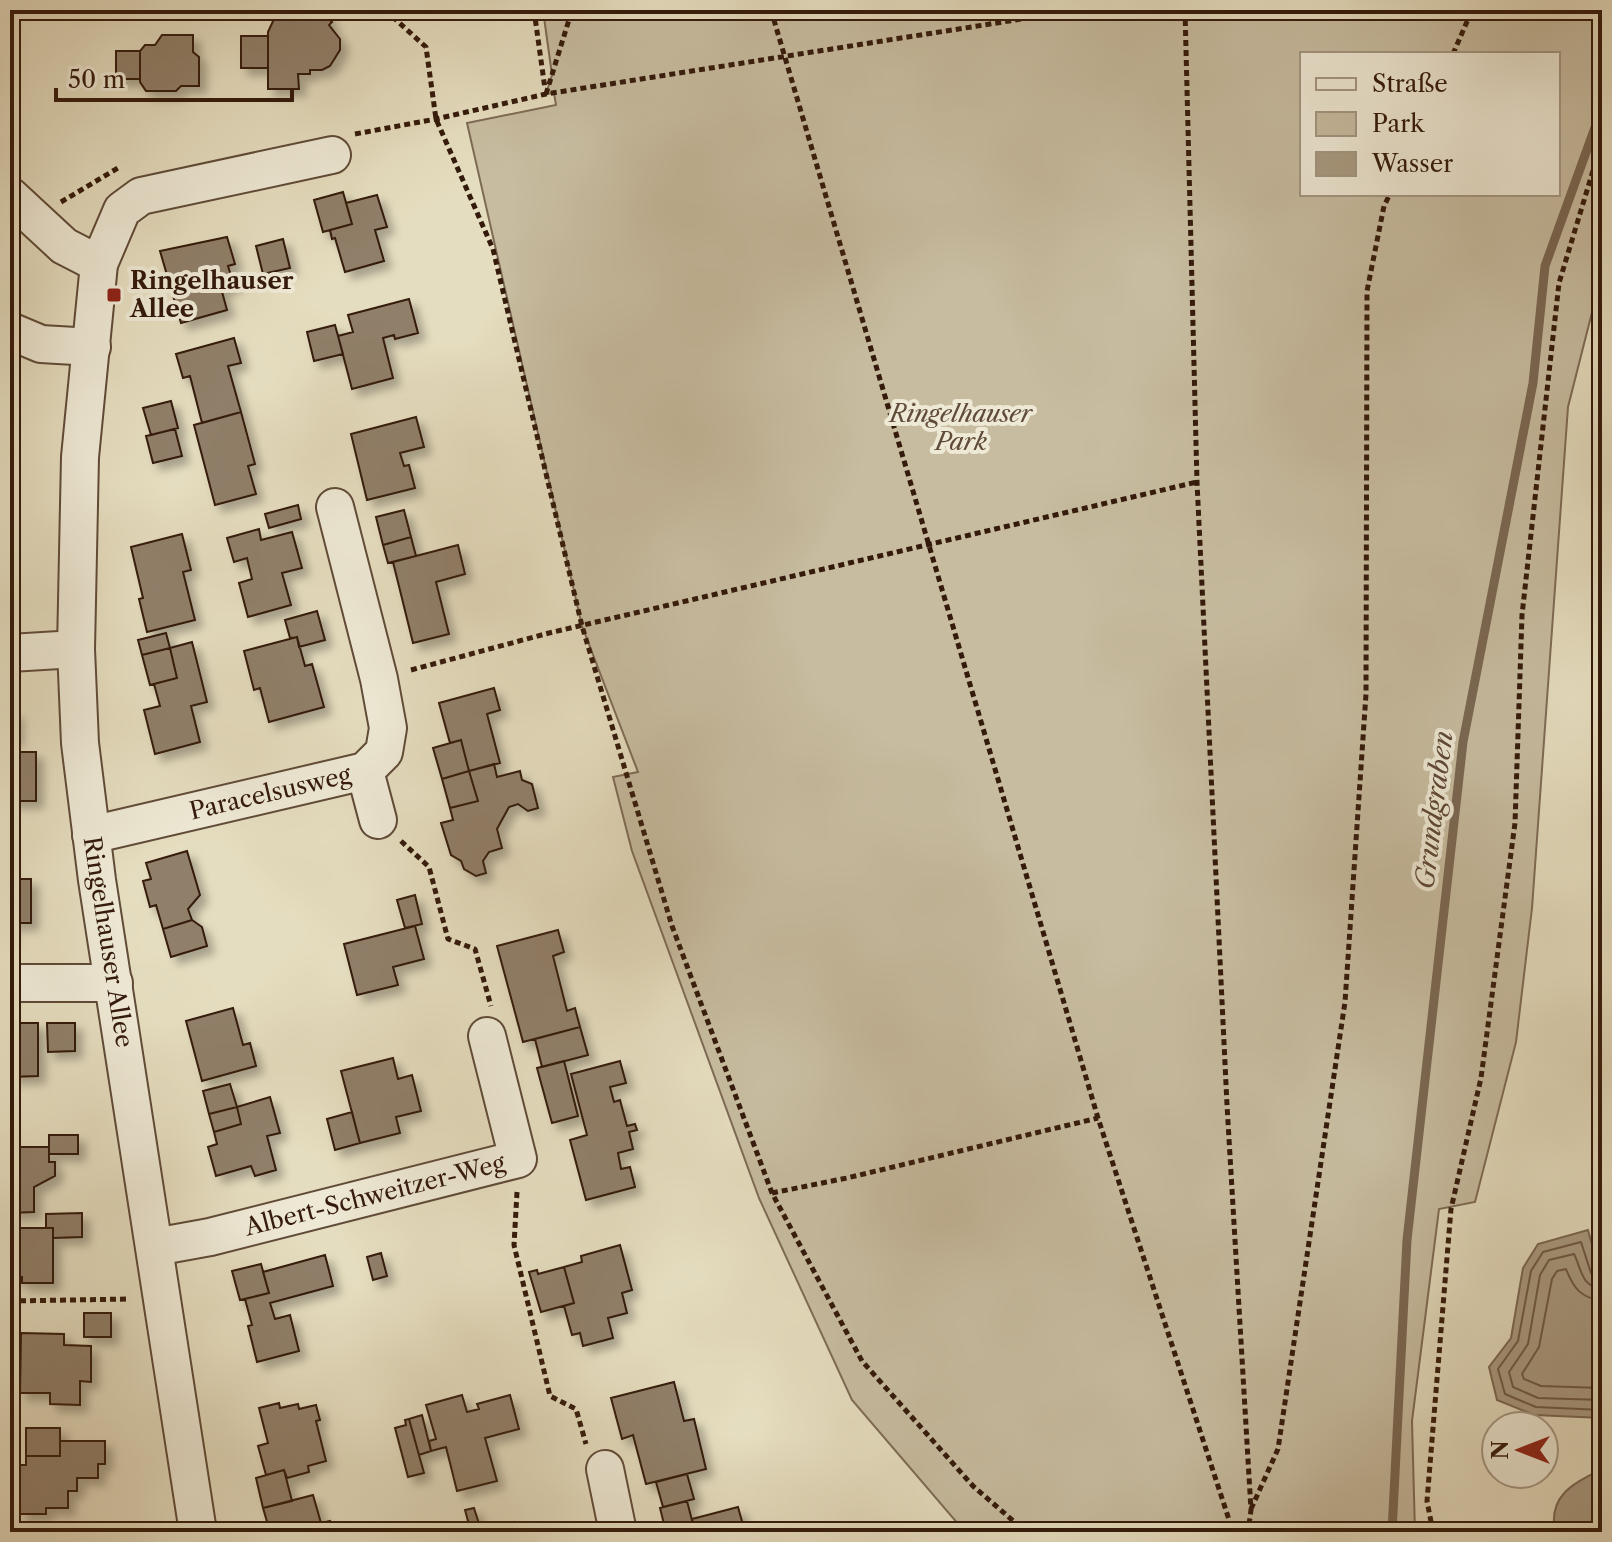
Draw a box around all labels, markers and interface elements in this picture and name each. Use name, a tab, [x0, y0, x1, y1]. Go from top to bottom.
scale bar	[56, 52, 292, 102]
legend	[1300, 52, 1560, 196]
text: 50 m	[68, 65, 125, 94]
text: Straße	[1372, 69, 1448, 98]
text: Park	[1372, 109, 1425, 138]
text: Wasser	[1371, 149, 1453, 178]
place label: Ringelhauser Allee	[129, 266, 294, 323]
marker: Ringelhauser Allee	[105, 286, 123, 304]
park label: Ringelhauser Park	[888, 399, 1034, 456]
water label: Grundgraben	[1408, 729, 1460, 891]
street label: Paracelsusweg	[186, 760, 354, 826]
street label: Ringelhauser Allee	[77, 834, 140, 1050]
street label: Albert-Schweitzer-Weg	[241, 1148, 508, 1242]
north arrow	[1480, 1410, 1560, 1490]
text: N	[1487, 1440, 1514, 1460]

